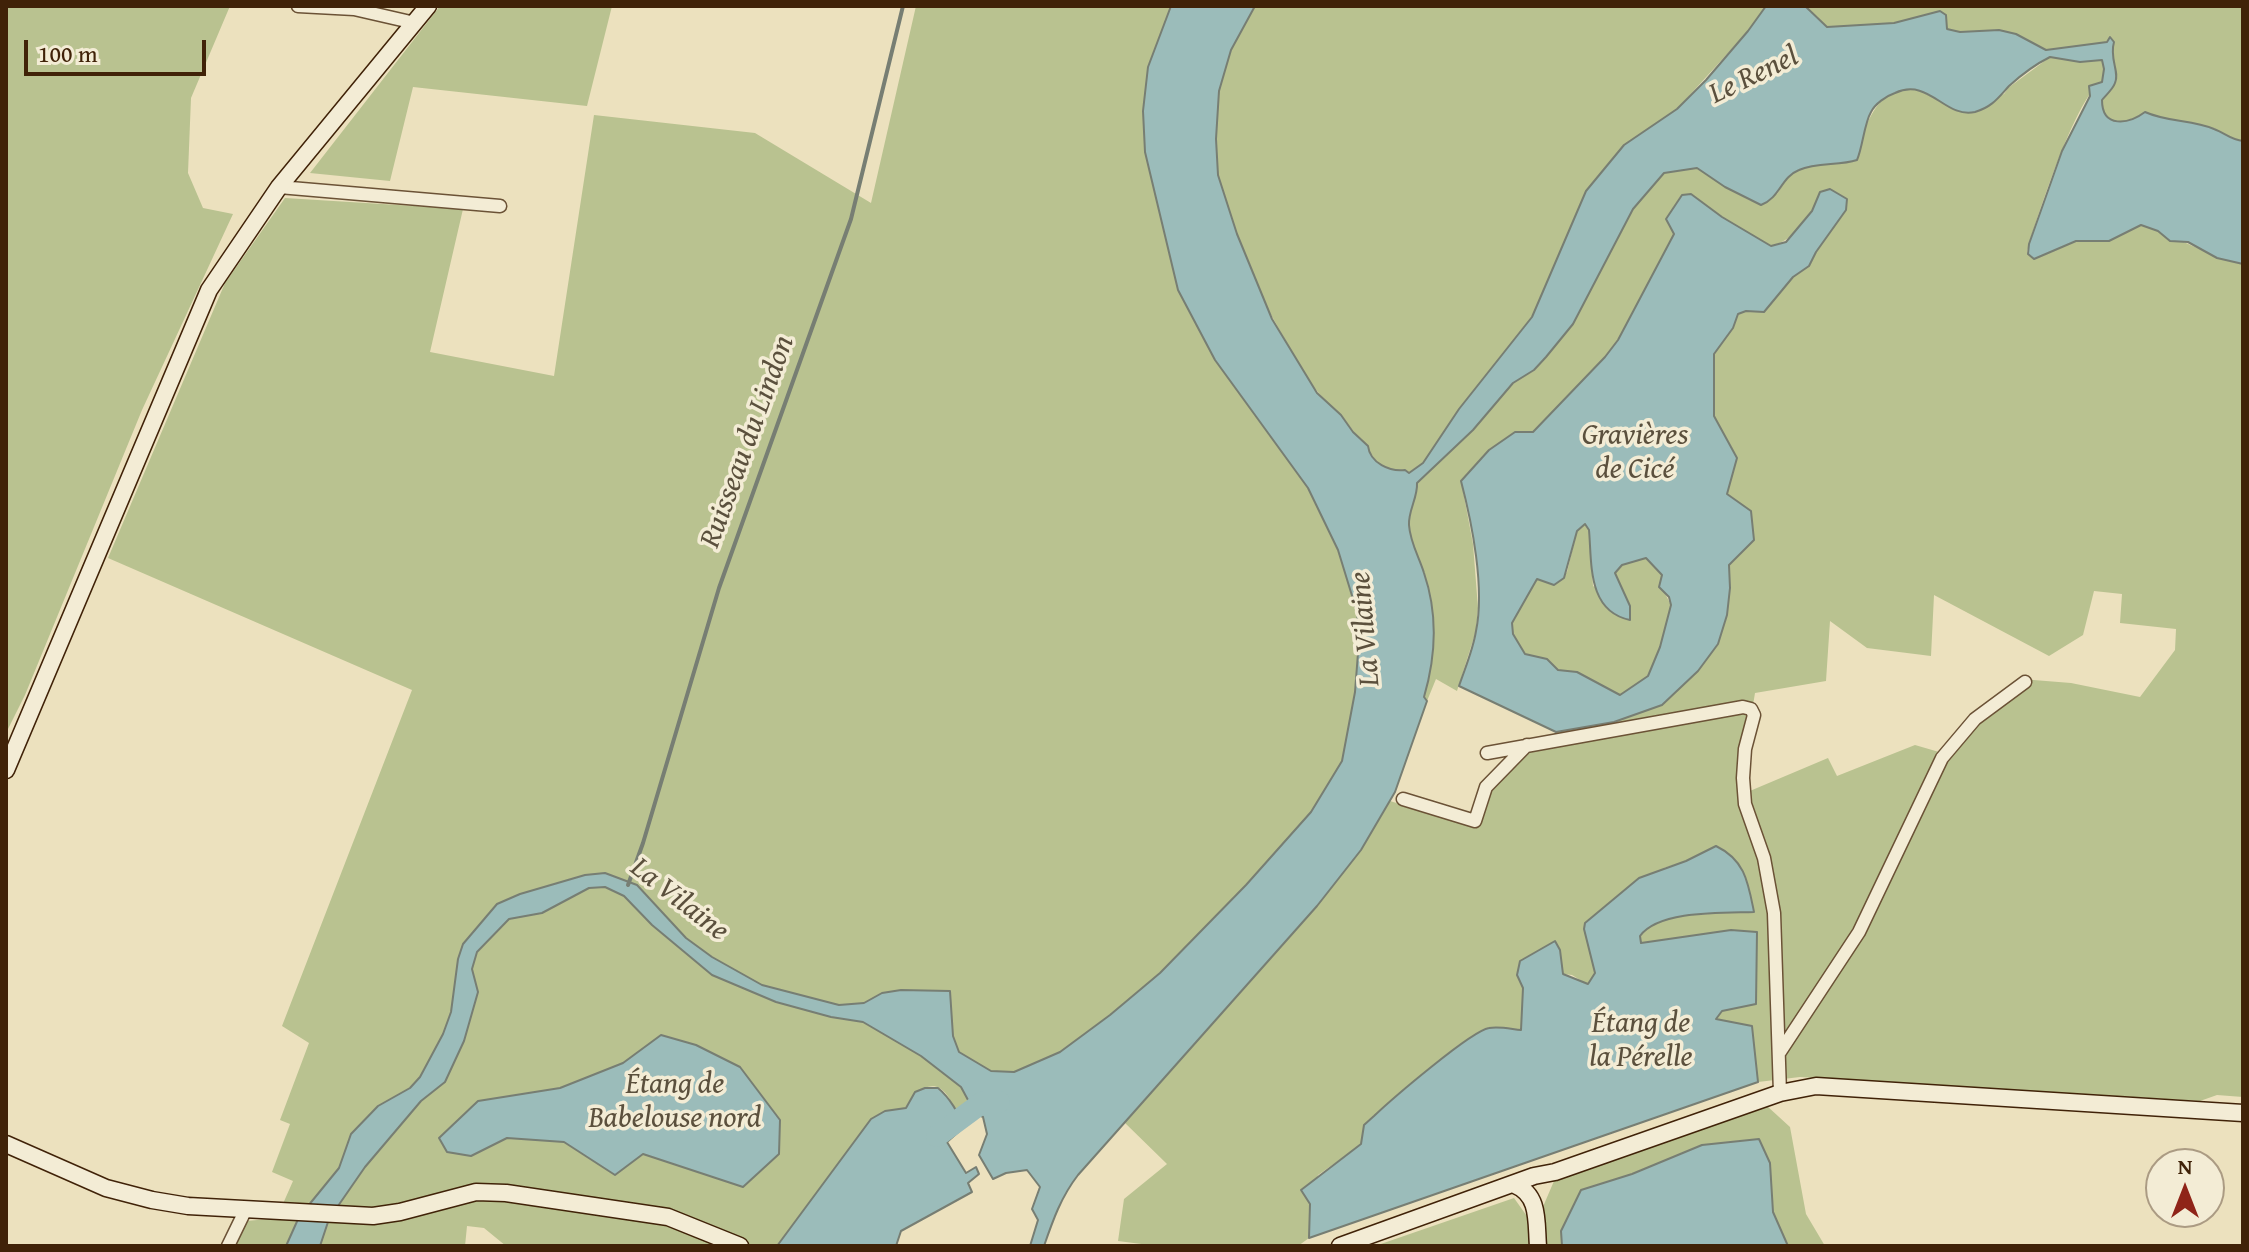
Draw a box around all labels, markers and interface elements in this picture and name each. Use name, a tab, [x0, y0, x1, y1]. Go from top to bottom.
scale bar	[28, 24, 210, 74]
text: 100 m	[38, 36, 98, 71]
water label: Le Renel	[1704, 39, 1804, 113]
water label: Ruisseau du Lindon	[693, 331, 803, 553]
water label: Gravières de Cicé	[1582, 418, 1688, 488]
water label: La Vilaine	[1343, 570, 1389, 688]
water label: La Vilaine	[622, 850, 736, 950]
water label: Étang de la Pérelle	[1589, 1006, 1693, 1076]
water label: Étang de Babelouse nord	[588, 1067, 762, 1138]
north arrow	[2145, 1148, 2225, 1228]
text: N	[2178, 1150, 2192, 1182]

